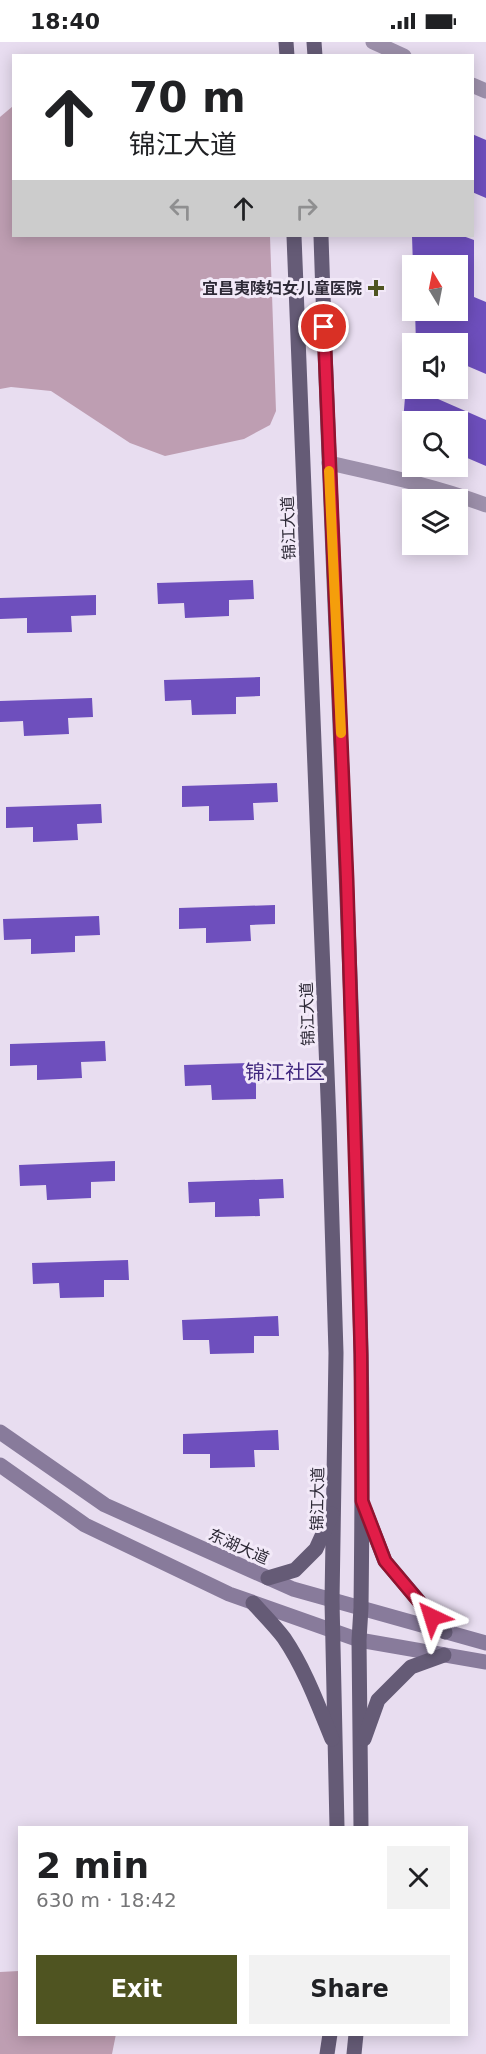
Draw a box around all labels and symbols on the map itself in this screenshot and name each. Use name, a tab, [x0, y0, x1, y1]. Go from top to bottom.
north arrow	[402, 255, 468, 321]
place label: 宜昌夷陵妇女儿童医院	[202, 279, 362, 298]
marker: 宜昌夷陵妇女儿童医院	[367, 279, 385, 297]
pin	[298, 301, 349, 352]
street label: 锦江大道	[278, 496, 299, 560]
street label: 锦江大道	[297, 982, 318, 1046]
district label: 锦江社区	[245, 1060, 325, 1084]
street label: 锦江大道	[307, 1467, 328, 1531]
street label: 东湖大道	[206, 1525, 272, 1568]
position arrow	[400, 1585, 464, 1649]

